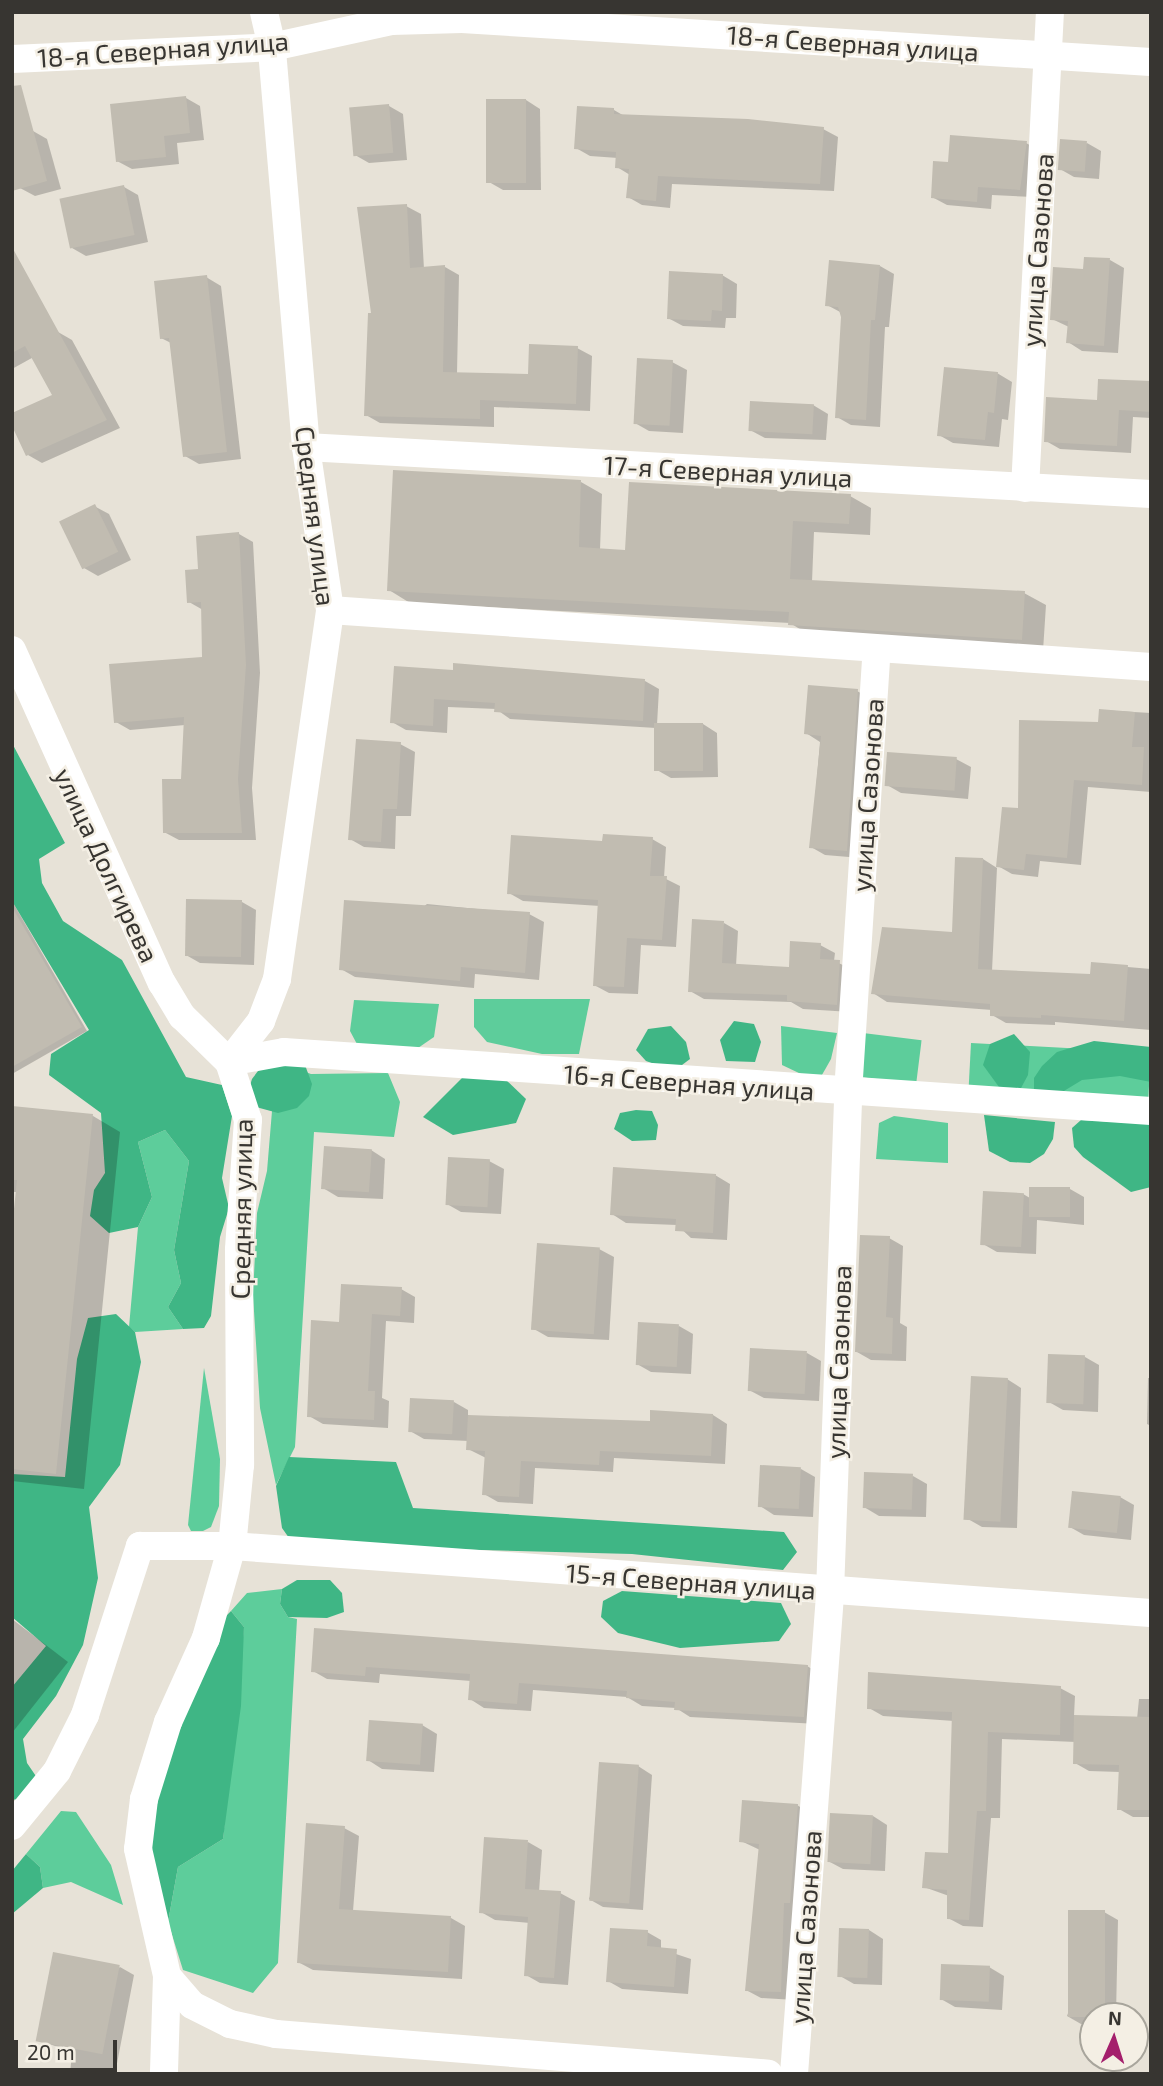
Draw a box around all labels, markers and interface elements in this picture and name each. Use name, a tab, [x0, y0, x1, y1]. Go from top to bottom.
street label: 18-я Северная улица	[726, 19, 980, 67]
street label: 18-я Северная улица	[36, 25, 290, 73]
street label: улица Сазонова	[1015, 152, 1059, 348]
street label: Средняя улица	[289, 424, 343, 608]
street label: 17-я Северная улица	[603, 449, 853, 493]
street label: улица Сазонова	[845, 697, 889, 893]
street label: улица Долгирева	[48, 763, 166, 967]
street label: 16-я Северная улица	[563, 1058, 815, 1106]
street label: Средняя улица	[224, 1118, 258, 1300]
street label: улица Сазонова	[819, 1264, 857, 1460]
street label: 15-я Северная улица	[565, 1557, 817, 1605]
street label: улица Сазонова	[783, 1829, 827, 2025]
north arrow	[1079, 2002, 1149, 2072]
text: N	[1108, 2006, 1122, 2029]
scale bar	[18, 2026, 121, 2070]
text: 20 m	[27, 2039, 75, 2064]

